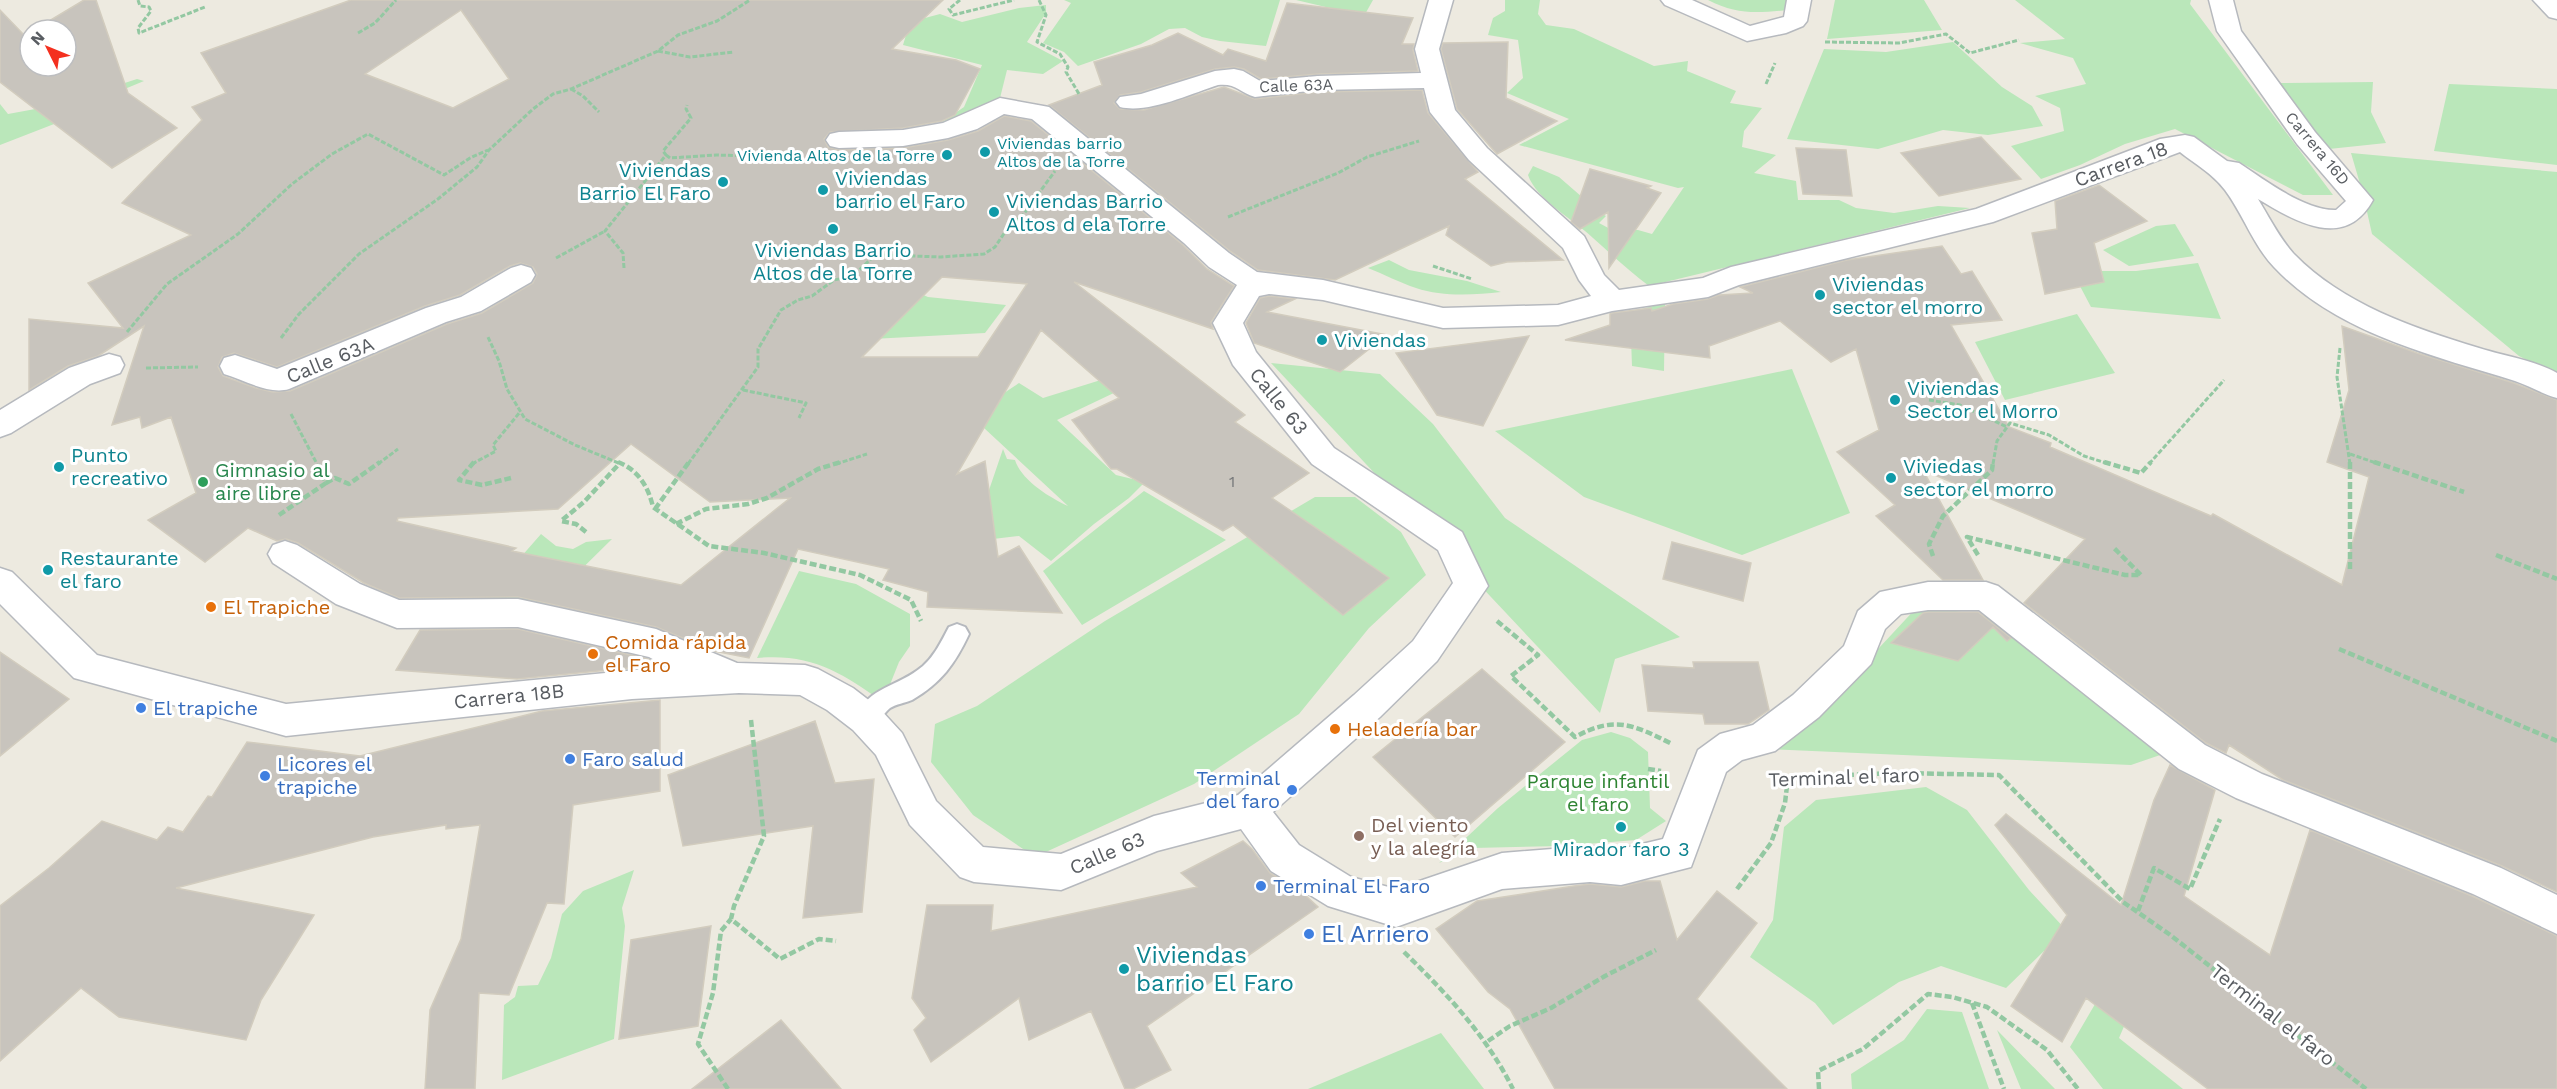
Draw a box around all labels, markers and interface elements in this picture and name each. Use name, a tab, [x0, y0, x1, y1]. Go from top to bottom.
north arrow	[18, 18, 78, 78]
text: N	[26, 27, 48, 49]
street label: Calle 63A	[1259, 75, 1334, 96]
street label: Carrera 16D	[2282, 108, 2354, 189]
place label: Viviendas barrio Altos de la Torre	[997, 134, 1125, 171]
street label: Carrera 18	[2071, 136, 2171, 192]
marker: Viviendas barrio Altos de la Torre	[978, 145, 992, 159]
place label: Vivienda Altos de la Torre	[737, 146, 935, 165]
marker: Vivienda Altos de la Torre	[940, 148, 954, 162]
place label: Viviendas Barrio El Faro	[579, 158, 711, 205]
place label: Viviendas barrio el Faro	[835, 166, 965, 213]
marker: Viviendas Barrio El Faro	[716, 175, 730, 189]
marker: Viviendas barrio el Faro	[816, 183, 830, 197]
place label: Viviendas Barrio Altos d ela Torre	[1006, 189, 1166, 236]
marker: Viviendas Barrio Altos d ela Torre	[987, 205, 1001, 219]
marker: Viviendas Barrio Altos de la Torre	[826, 222, 840, 236]
place label: Viviendas Barrio Altos de la Torre	[753, 238, 913, 285]
place label: Viviendas sector el morro	[1832, 272, 1983, 319]
marker: Viviendas sector el morro	[1813, 288, 1827, 302]
place label: Viviendas	[1334, 328, 1426, 352]
street label: Calle 63A	[283, 332, 377, 388]
marker: Viviendas	[1315, 333, 1329, 347]
street label: Calle 63	[1245, 363, 1313, 439]
place label: Viviendas Sector el Morro	[1907, 376, 2058, 423]
marker: Viviendas Sector el Morro	[1888, 393, 1902, 407]
place label: Punto recreativo	[71, 443, 168, 490]
place label: Viviedas sector el morro	[1903, 454, 2054, 501]
place label: Gimnasio al aire libre	[215, 458, 330, 505]
marker: Punto recreativo	[52, 460, 66, 474]
marker: Viviedas sector el morro	[1884, 471, 1898, 485]
house number: 1	[1229, 472, 1235, 491]
marker: Gimnasio al aire libre	[196, 475, 210, 489]
place label: Restaurante el faro	[60, 546, 178, 593]
marker: Restaurante el faro	[41, 563, 55, 577]
place label: El Trapiche	[223, 595, 330, 619]
marker: El Trapiche	[204, 600, 218, 614]
place label: Comida rápida el Faro	[605, 630, 746, 677]
marker: Comida rápida el Faro	[586, 647, 600, 661]
street label: Carrera 18B	[453, 678, 565, 714]
place label: El trapiche	[153, 696, 258, 720]
marker: El trapiche	[134, 701, 148, 715]
place label: Heladería bar	[1347, 717, 1478, 741]
marker: Heladería bar	[1328, 722, 1342, 736]
place label: Faro salud	[582, 747, 684, 771]
place label: Licores el trapiche	[277, 752, 372, 799]
marker: Faro salud	[563, 752, 577, 766]
street label: Terminal el faro	[1768, 762, 1920, 792]
place label: Terminal del faro	[1196, 766, 1280, 813]
marker: Licores el trapiche	[258, 769, 272, 783]
park label: Parque infantil el faro	[1527, 769, 1669, 816]
marker: Terminal del faro	[1285, 783, 1299, 797]
place label: Del viento y la alegría	[1371, 813, 1476, 860]
marker: Mirador faro 3	[1614, 820, 1628, 834]
street label: Calle 63	[1066, 826, 1148, 880]
marker: Del viento y la alegría	[1352, 829, 1366, 843]
place label: Mirador faro 3	[1552, 837, 1690, 861]
place label: Terminal El Faro	[1273, 874, 1430, 898]
marker: Terminal El Faro	[1254, 879, 1268, 893]
place label: El Arriero	[1321, 920, 1430, 948]
marker: El Arriero	[1302, 927, 1316, 941]
place label: Viviendas barrio El Faro	[1136, 941, 1294, 997]
street label: Terminal el faro	[2206, 959, 2340, 1071]
marker: Viviendas barrio El Faro	[1117, 962, 1131, 976]

